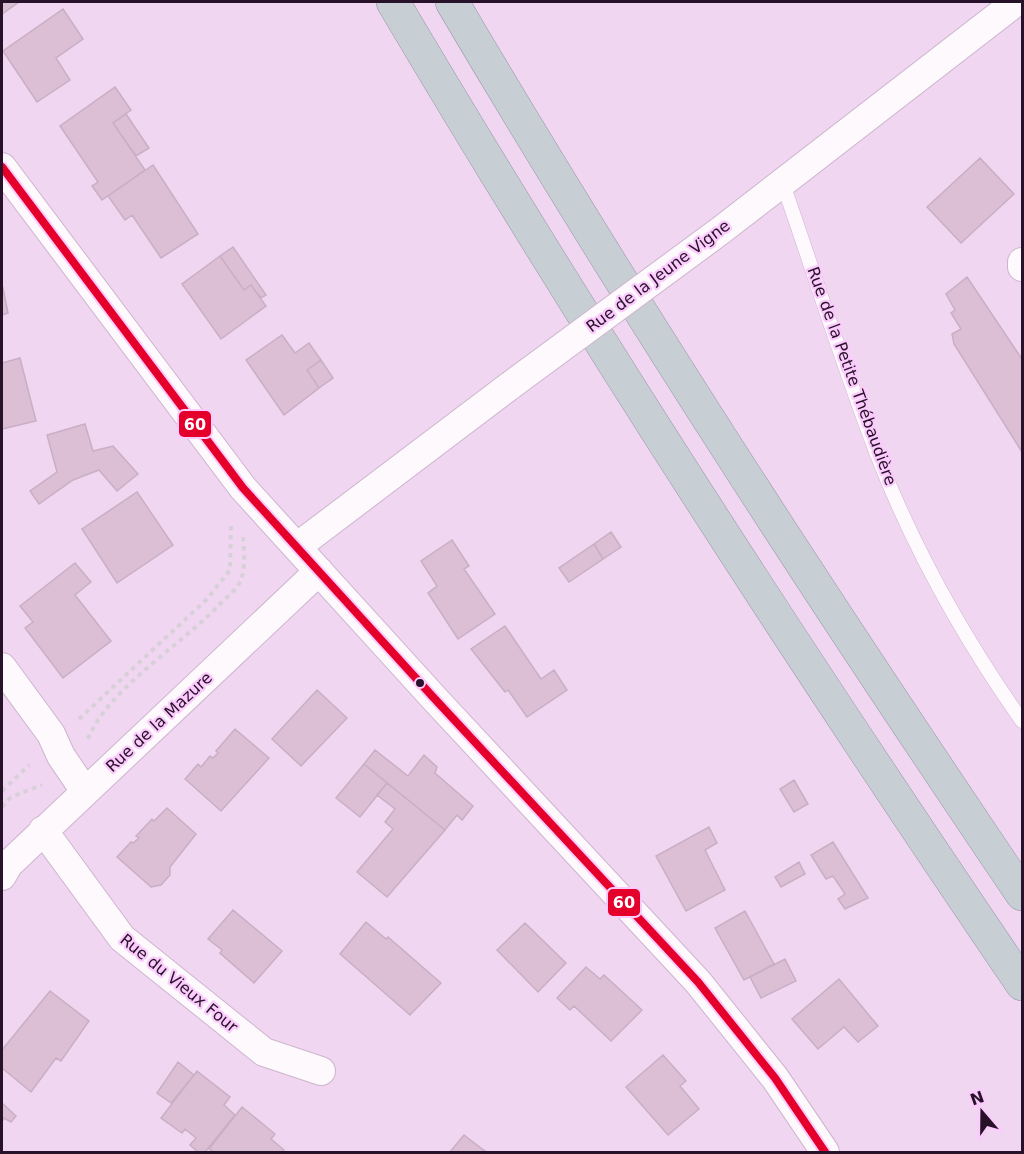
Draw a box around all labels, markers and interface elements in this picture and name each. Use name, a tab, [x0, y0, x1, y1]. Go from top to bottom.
street label: Rue de la Jeune Vigne	[582, 216, 734, 336]
street label: Rue de la Petite Thébaudière	[804, 264, 900, 488]
line badge: 60	[178, 410, 212, 438]
text: 60	[184, 415, 206, 434]
street label: Rue de la Mazure	[102, 668, 216, 776]
unlabelled marker	[414, 677, 426, 689]
line badge: 60	[607, 888, 641, 917]
text: 60	[613, 893, 635, 912]
street label: Rue du Vieux Four	[116, 930, 242, 1036]
north arrow	[952, 1082, 1012, 1142]
text: N	[967, 1087, 987, 1110]

